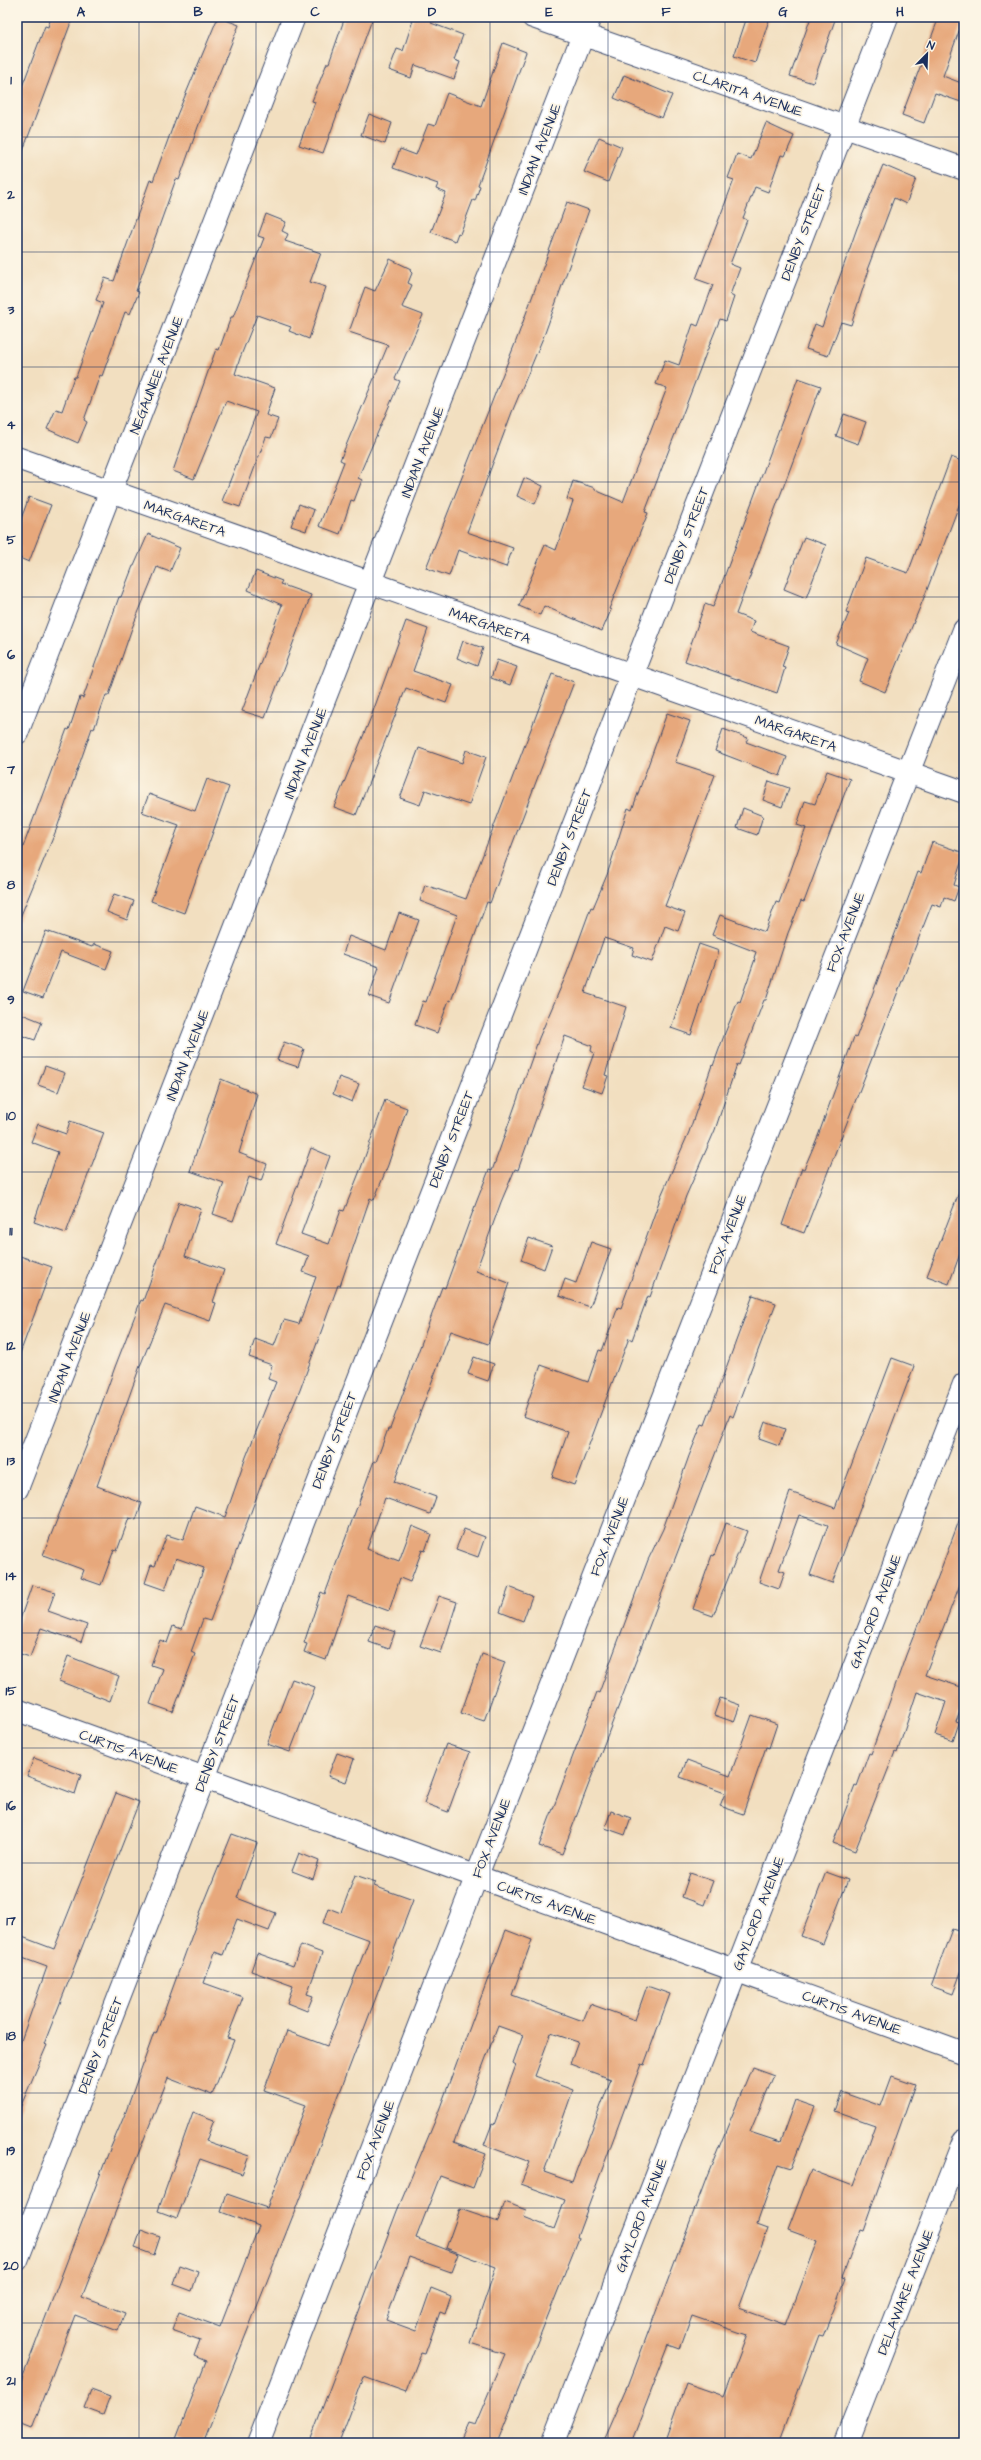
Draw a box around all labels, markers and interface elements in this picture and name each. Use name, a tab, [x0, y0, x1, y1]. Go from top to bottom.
text: A	[77, 3, 86, 21]
text: B	[193, 3, 203, 21]
text: C	[310, 3, 320, 21]
text: D	[428, 3, 437, 21]
text: E	[545, 3, 553, 21]
text: F	[661, 3, 671, 21]
text: G	[778, 3, 788, 21]
text: H	[896, 3, 904, 21]
north arrow	[907, 34, 947, 74]
text: N	[925, 37, 937, 54]
street label: CLARITA AVENUE	[690, 66, 806, 122]
text: 1	[10, 71, 12, 89]
street label: INDIAN AVENUE	[513, 100, 567, 198]
street label: DENBY STREET	[776, 181, 832, 284]
text: 2	[6, 186, 15, 204]
text: 3	[7, 301, 15, 319]
street label: NEGAUNEE AVENUE	[125, 313, 189, 438]
street label: INDIAN AVENUE	[396, 403, 450, 501]
text: 4	[7, 416, 16, 434]
street label: DENBY STREET	[659, 484, 715, 587]
street label: MARGARETA	[141, 496, 228, 542]
text: 5	[6, 531, 16, 549]
street label: MARGARETA	[446, 603, 533, 649]
text: 6	[7, 646, 16, 664]
street label: INDIAN AVENUE	[279, 704, 333, 802]
street label: MARGARETA	[752, 711, 839, 757]
text: 7	[6, 761, 16, 779]
street label: DENBY STREET	[542, 786, 598, 889]
text: 8	[7, 876, 16, 894]
street label: FOX AVENUE	[822, 889, 871, 975]
text: 9	[7, 991, 15, 1009]
street label: INDIAN AVENUE	[161, 1006, 215, 1104]
street label: DENBY STREET	[424, 1088, 480, 1191]
text: 10	[6, 1107, 17, 1125]
street label: FOX AVENUE	[704, 1191, 753, 1277]
text: 11	[9, 1222, 13, 1240]
street label: INDIAN AVENUE	[43, 1308, 97, 1406]
text: 12	[6, 1337, 16, 1355]
street label: DENBY STREET	[307, 1389, 363, 1492]
text: 13	[7, 1452, 16, 1470]
street label: FOX AVENUE	[586, 1493, 635, 1579]
street label: GAYLORD AVENUE	[845, 1551, 907, 1671]
text: 14	[6, 1567, 16, 1585]
text: 15	[6, 1682, 17, 1700]
street label: DENBY STREET	[190, 1692, 246, 1795]
street label: CURTIS AVENUE	[76, 1725, 182, 1779]
street label: FOX AVENUE	[468, 1795, 517, 1881]
text: 16	[6, 1797, 17, 1815]
street label: GAYLORD AVENUE	[728, 1853, 790, 1973]
street label: CURTIS AVENUE	[494, 1876, 600, 1930]
text: 17	[6, 1912, 17, 1930]
street label: CURTIS AVENUE	[799, 1986, 905, 2040]
street label: DENBY STREET	[73, 1994, 129, 2097]
text: 18	[6, 2027, 17, 2045]
street label: FOX AVENUE	[352, 2097, 401, 2183]
text: 19	[6, 2142, 16, 2160]
street label: GAYLORD AVENUE	[611, 2155, 673, 2275]
street label: DELAWARE AVENUE	[873, 2226, 939, 2358]
text: 20	[2, 2257, 20, 2275]
text: 21	[5, 2372, 16, 2390]

